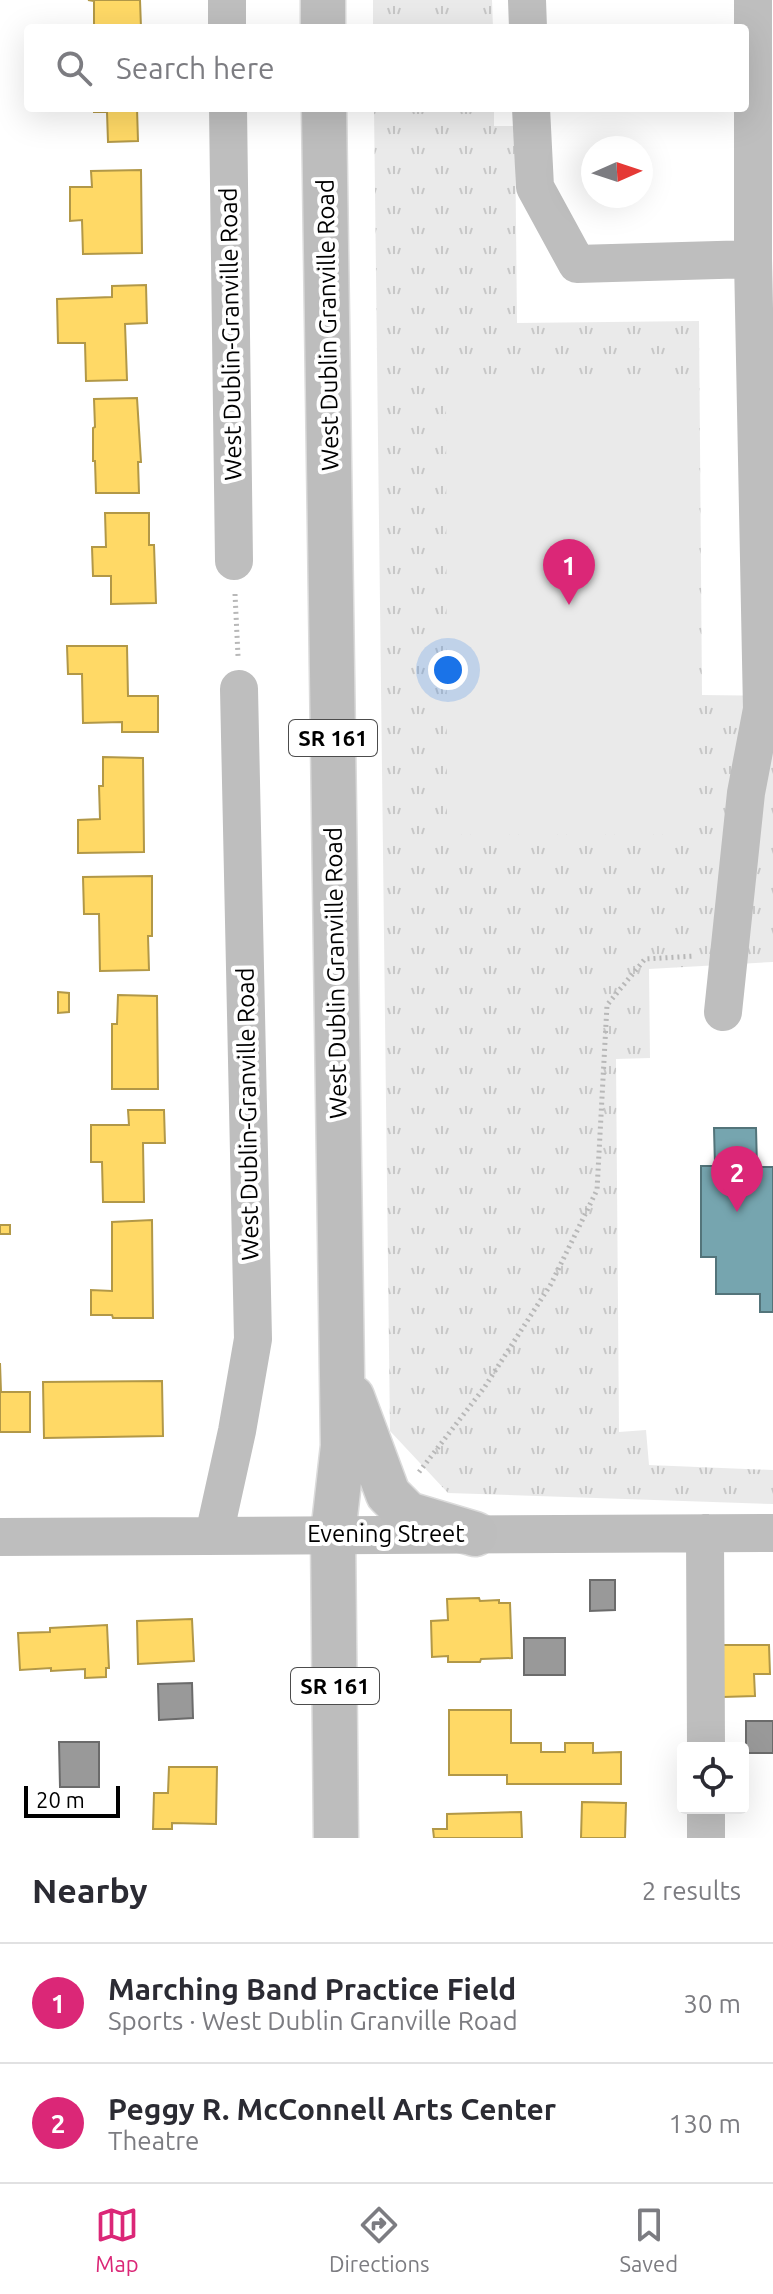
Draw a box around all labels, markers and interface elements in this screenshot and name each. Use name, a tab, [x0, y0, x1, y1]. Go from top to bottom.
search box	[24, 24, 749, 112]
icon: search	[52, 46, 96, 90]
text: Search here	[116, 51, 275, 85]
north arrow	[581, 136, 653, 208]
street label: West Dublin Granville Road	[311, 179, 344, 471]
street label: West Dublin-Granville Road	[214, 187, 247, 481]
pin: 1	[543, 539, 595, 605]
your location	[428, 650, 468, 690]
road number: SR 161	[289, 720, 377, 756]
street label: West Dublin Granville Road	[319, 827, 352, 1119]
street label: West Dublin-Granville Road	[231, 967, 264, 1261]
pin: 2	[711, 1146, 763, 1212]
street label: Evening Street	[307, 1520, 465, 1547]
road number: SR 161	[291, 1668, 379, 1704]
map controls	[677, 1742, 749, 1814]
button: locate	[677, 1742, 749, 1814]
scale bar	[24, 1782, 120, 1818]
text: 20 m	[36, 1787, 85, 1812]
text: Nearby	[32, 1871, 147, 1909]
text: 2 results	[642, 1876, 741, 1905]
text: Marching Band Practice Field	[108, 1972, 516, 2006]
text: 1	[51, 1989, 65, 2018]
text: 30 m	[683, 1989, 741, 2018]
text: Sports · West Dublin Granville Road	[108, 2006, 518, 2035]
text: Peggy R. McConnell Arts Center	[108, 2092, 556, 2126]
text: 2	[51, 2109, 65, 2138]
text: 130 m	[669, 2109, 741, 2138]
text: Theatre	[108, 2126, 199, 2155]
tab: Map	[95, 2203, 139, 2276]
tab: Directions	[329, 2203, 430, 2276]
tab: Saved	[619, 2203, 678, 2276]

